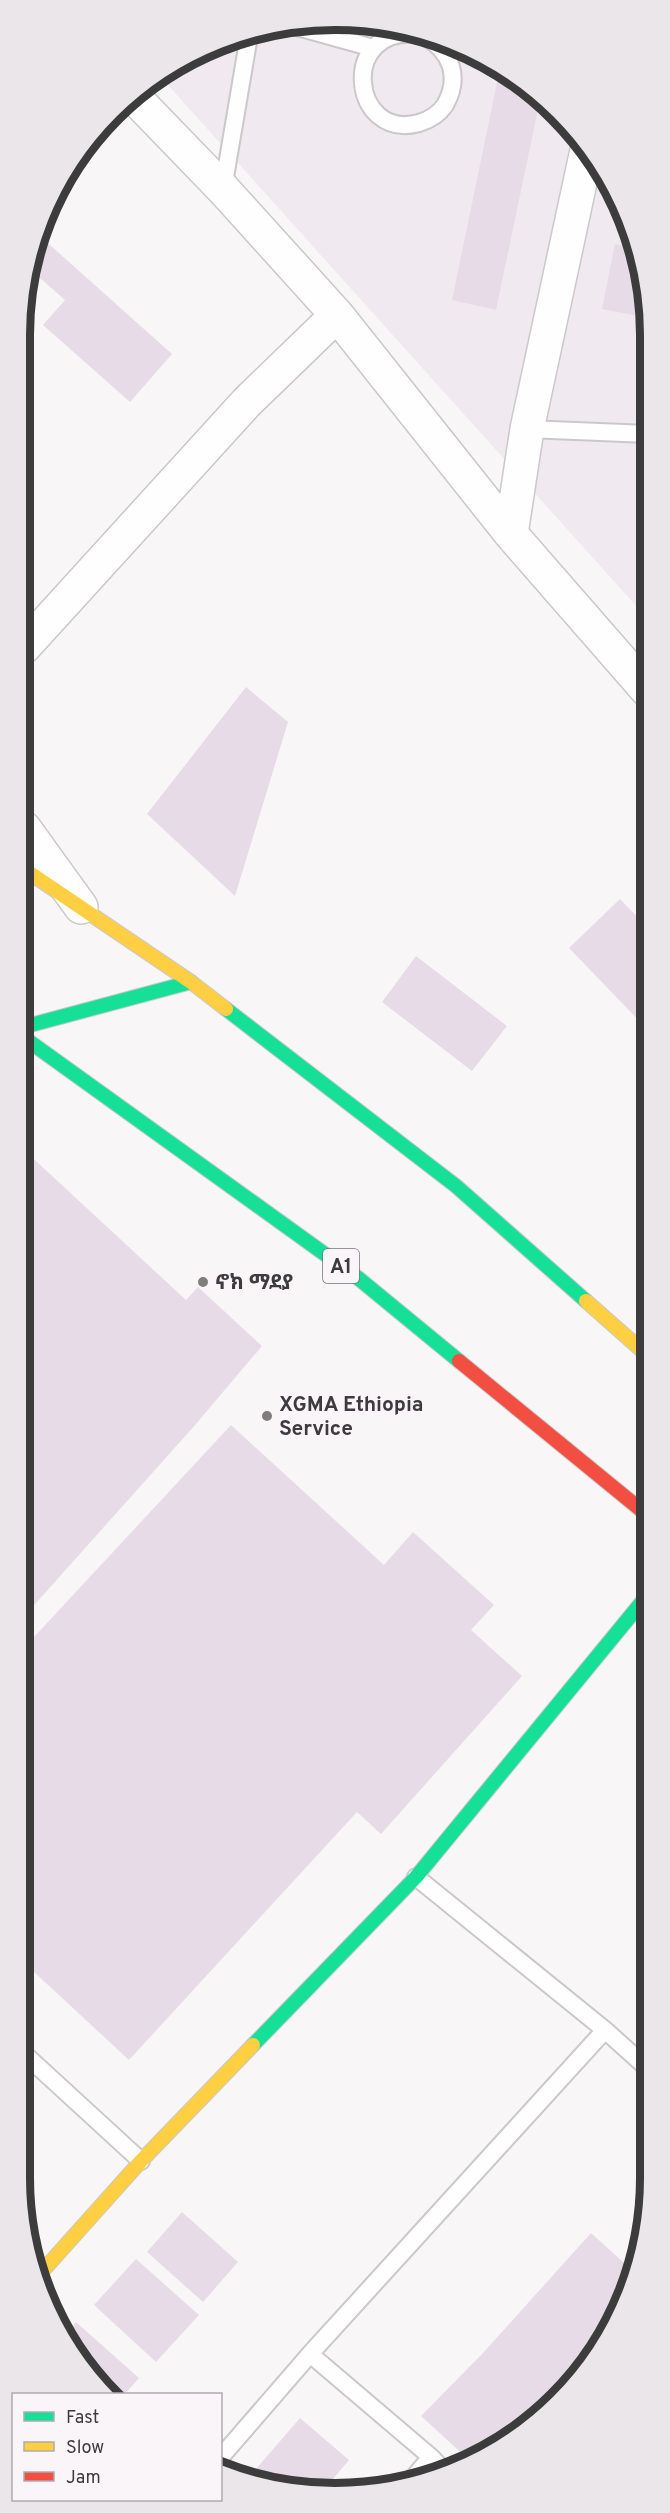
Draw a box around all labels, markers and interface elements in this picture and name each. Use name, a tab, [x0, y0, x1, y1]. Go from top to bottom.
road number: A1	[323, 1249, 359, 1283]
place label: ኖክ ማደያ	[215, 1270, 293, 1297]
marker: ኖክ ማደያ	[196, 1275, 210, 1289]
place label: XGMA Ethiopia Service	[279, 1392, 424, 1443]
marker: XGMA Ethiopia Service	[260, 1409, 274, 1423]
legend	[12, 2393, 222, 2501]
text: Fast	[66, 2407, 99, 2430]
text: Slow	[66, 2437, 104, 2460]
text: Jam	[66, 2467, 101, 2490]

